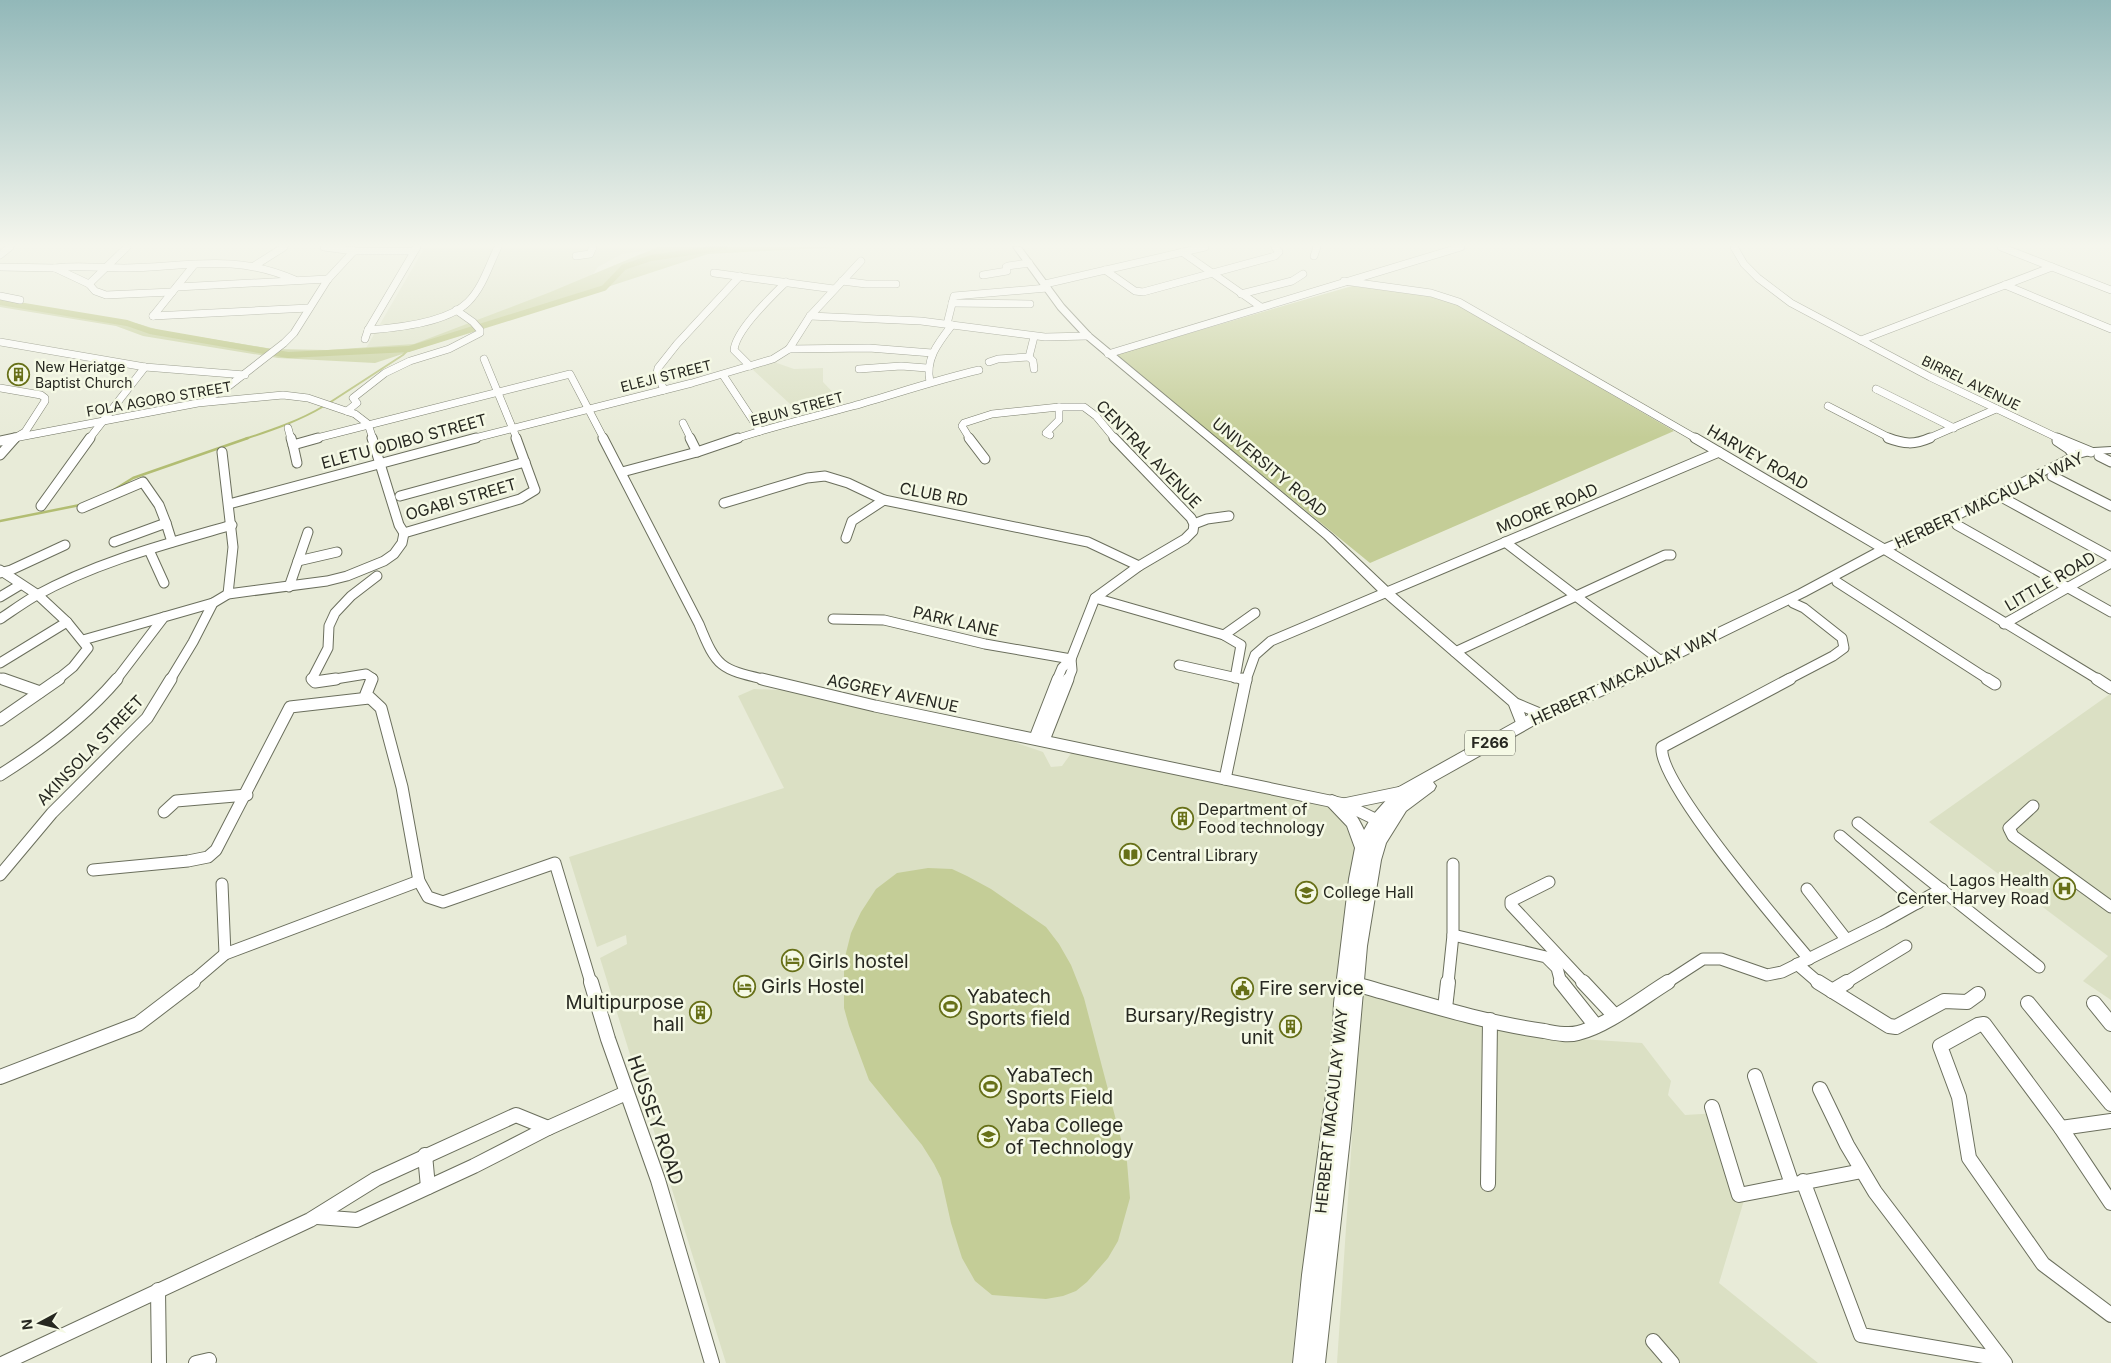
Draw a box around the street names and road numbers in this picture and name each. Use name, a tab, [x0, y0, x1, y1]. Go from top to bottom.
street label: BIRREL AVENUE	[1919, 351, 2023, 414]
street label: ELEJI STREET	[619, 356, 713, 395]
street label: FOLA AGORO STREET	[85, 377, 233, 420]
street label: EBUN STREET	[749, 388, 845, 429]
street label: CENTRAL AVENUE	[1092, 396, 1206, 512]
street label: ELETU ODIBO STREET	[319, 409, 489, 473]
street label: UNIVERSITY ROAD	[1208, 413, 1332, 521]
street label: HARVEY ROAD	[1704, 420, 1812, 494]
street label: HERBERT MACAULAY WAY	[1892, 447, 2087, 553]
street label: OGABI STREET	[403, 474, 519, 524]
street label: CLUB RD	[898, 478, 970, 510]
street label: MOORE ROAD	[1493, 479, 1601, 537]
street label: LITTLE ROAD	[2001, 547, 2099, 615]
street label: PARK LANE	[911, 601, 1001, 641]
street label: HERBERT MACAULAY WAY	[1528, 624, 1723, 730]
street label: AGGREY AVENUE	[825, 669, 961, 717]
street label: AKINSOLA STREET	[32, 691, 148, 809]
road number: F266	[1465, 730, 1515, 756]
street label: HERBERT MACAULAY WAY	[1310, 1007, 1352, 1214]
street label: HUSSEY ROAD	[623, 1052, 688, 1188]

